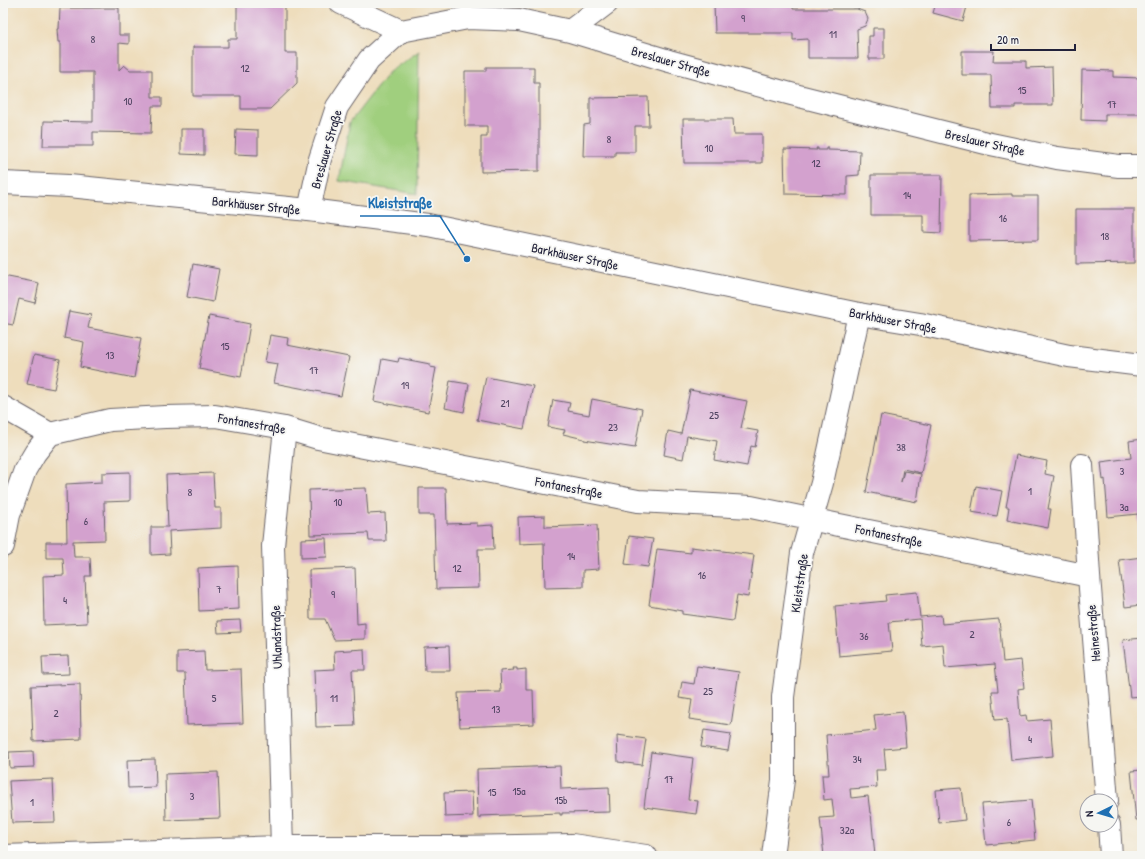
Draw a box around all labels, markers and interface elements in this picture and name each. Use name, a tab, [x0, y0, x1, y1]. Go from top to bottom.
house number: 9	[741, 11, 745, 25]
scale bar	[991, 26, 1075, 52]
house number: 11	[829, 27, 837, 41]
text: 20 m	[997, 31, 1019, 48]
house number: 8	[91, 32, 96, 46]
street label: Breslauer Straße	[629, 41, 713, 81]
house number: 12	[240, 61, 250, 75]
house number: 15	[1018, 83, 1027, 97]
house number: 10	[124, 94, 133, 108]
house number: 17	[1107, 97, 1117, 111]
street label: Breslauer Straße	[306, 107, 346, 191]
street label: Breslauer Straße	[943, 124, 1027, 160]
house number: 8	[607, 132, 612, 146]
house number: 10	[705, 141, 714, 155]
house number: 12	[811, 156, 821, 170]
house number: 14	[903, 188, 911, 202]
callout: Kleiststraße	[360, 190, 440, 216]
street label: Barkhäuser Straße	[211, 191, 301, 219]
text: Kleiststraße	[368, 193, 432, 214]
house number: 16	[999, 211, 1008, 225]
house number: 18	[1101, 229, 1110, 243]
street label: Barkhäuser Straße	[530, 238, 620, 274]
street label: Barkhäuser Straße	[848, 303, 938, 337]
house number: 15	[221, 339, 230, 353]
house number: 13	[106, 348, 115, 362]
house number: 17	[309, 363, 319, 377]
house number: 19	[401, 378, 409, 392]
house number: 21	[500, 396, 510, 410]
street label: Fontanestraße	[216, 408, 287, 438]
house number: 25	[709, 408, 719, 422]
house number: 23	[608, 420, 618, 434]
house number: 38	[896, 440, 906, 454]
house number: 3	[1120, 464, 1125, 478]
street label: Fontanestraße	[533, 471, 604, 502]
house number: 1	[1028, 484, 1032, 498]
house number: 8	[188, 485, 193, 499]
house number: 10	[334, 495, 343, 509]
house number: 3a	[1119, 500, 1129, 514]
house number: 6	[84, 514, 89, 528]
street label: Fontanestraße	[853, 519, 924, 551]
house number: 14	[567, 549, 575, 563]
street label: Kleiststraße	[786, 552, 812, 614]
house number: 12	[452, 561, 462, 575]
house number: 16	[698, 568, 707, 582]
house number: 7	[216, 582, 222, 596]
house number: 9	[331, 587, 335, 601]
house number: 4	[63, 593, 67, 607]
street label: Heinestraße	[1082, 604, 1104, 662]
street label: Uhlandstraße	[266, 605, 286, 669]
house number: 2	[969, 627, 975, 641]
house number: 36	[859, 629, 869, 643]
house number: 25	[703, 684, 713, 698]
house number: 5	[212, 691, 217, 705]
house number: 11	[330, 691, 338, 705]
house number: 13	[492, 702, 501, 716]
house number: 2	[53, 706, 59, 720]
house number: 4	[1028, 732, 1032, 746]
house number: 34	[852, 752, 862, 766]
house number: 17	[664, 772, 674, 786]
house number: 15a	[513, 784, 526, 798]
house number: 15	[488, 785, 497, 799]
house number: 3	[190, 789, 195, 803]
house number: 15b	[554, 793, 568, 807]
north arrow	[1079, 793, 1119, 833]
house number: 1	[30, 795, 34, 809]
text: N	[1082, 810, 1096, 817]
house number: 6	[1007, 815, 1012, 829]
house number: 32a	[840, 823, 855, 837]

